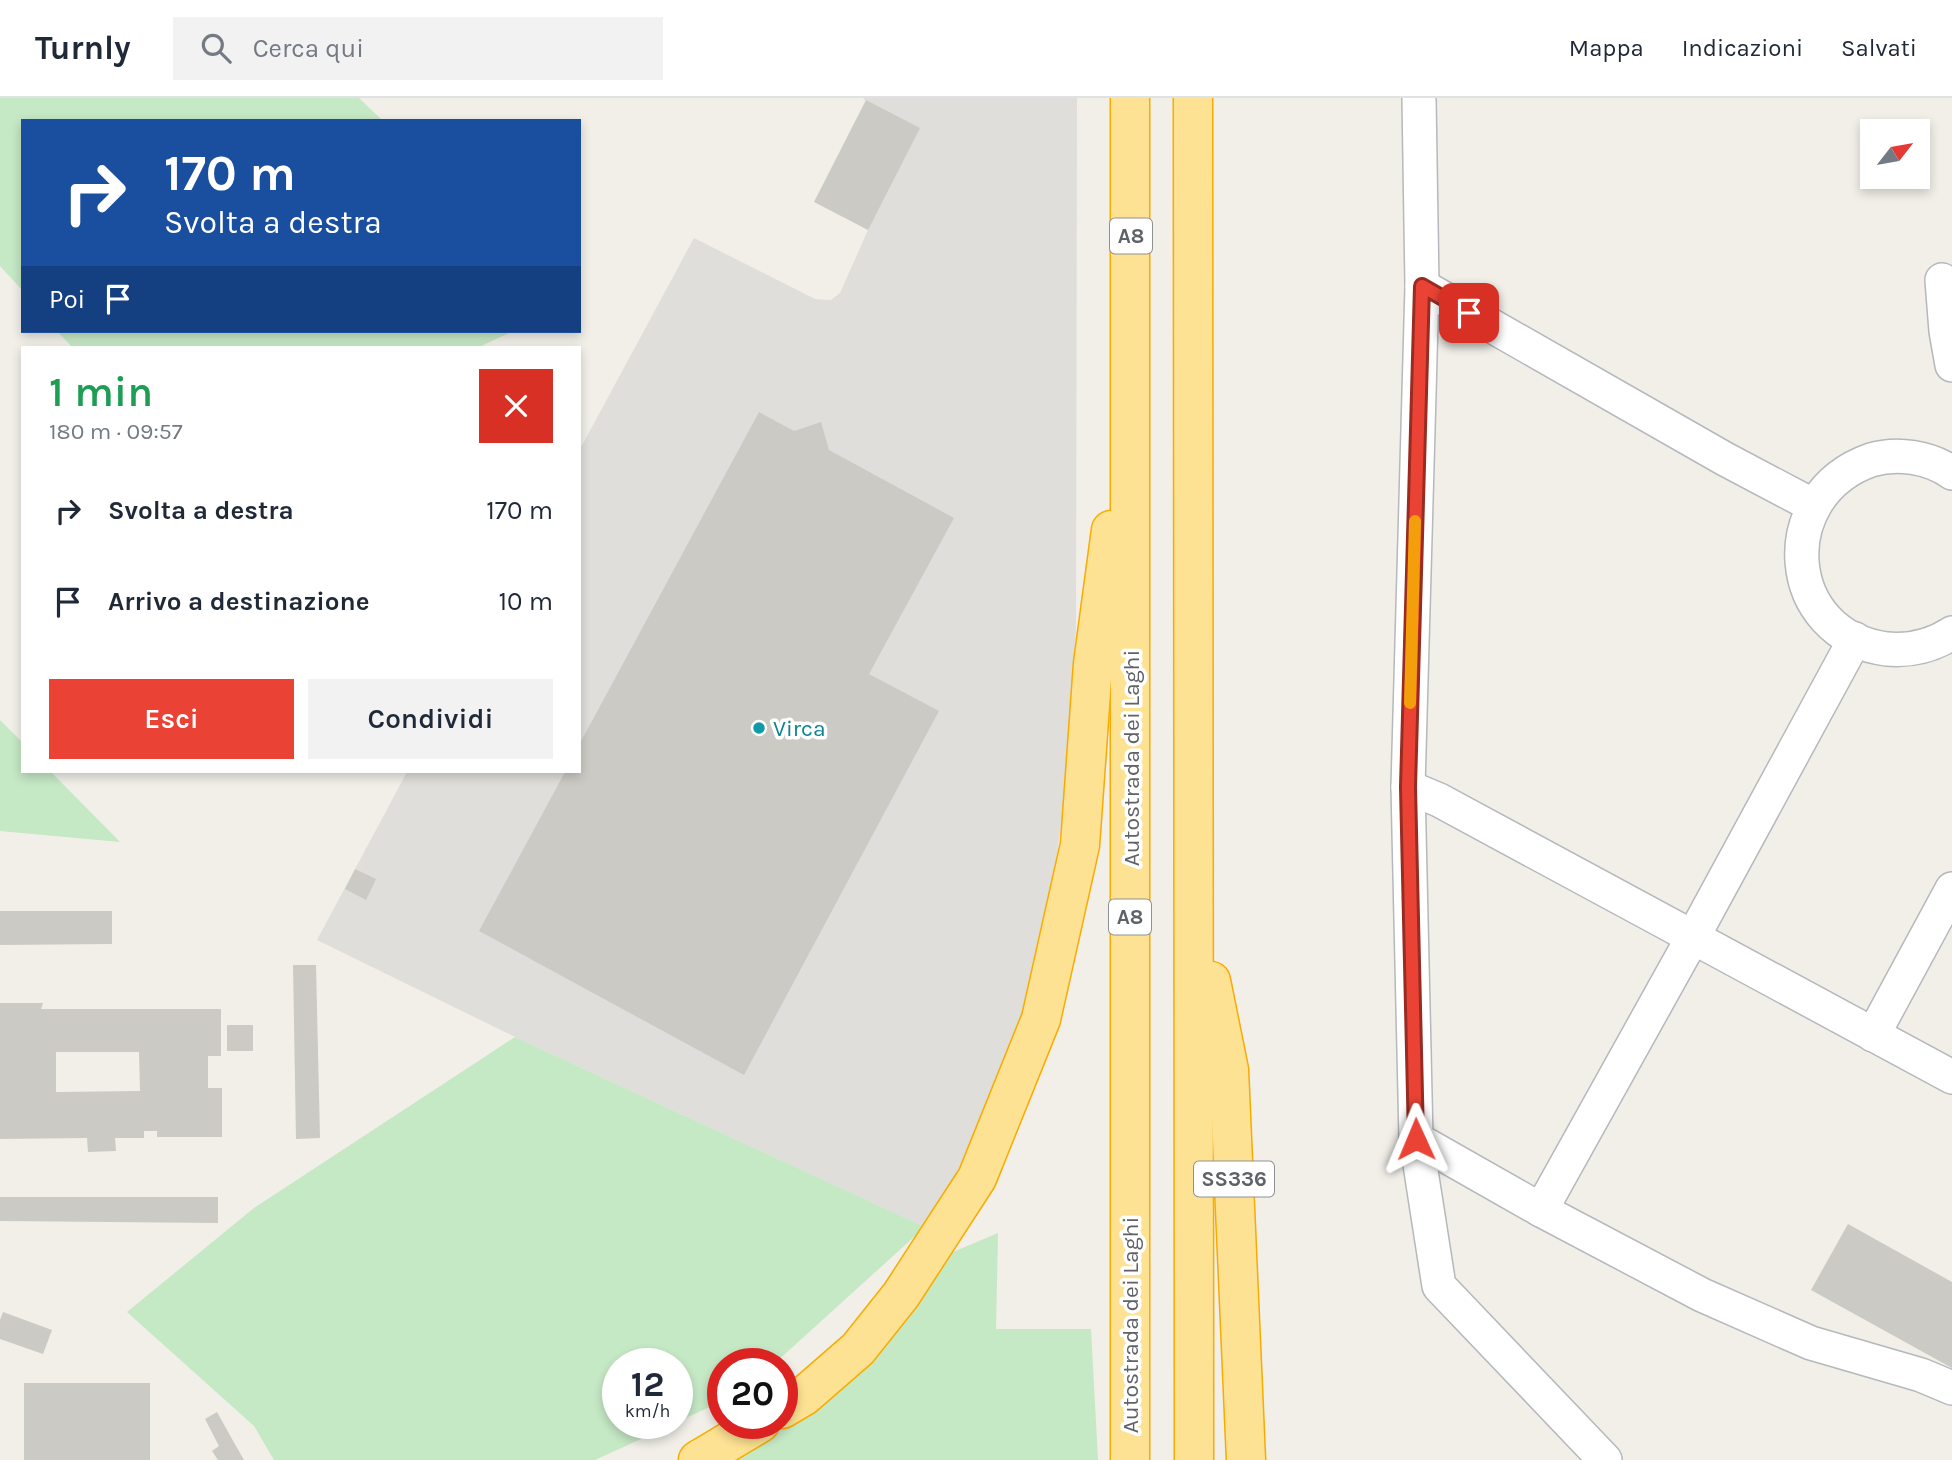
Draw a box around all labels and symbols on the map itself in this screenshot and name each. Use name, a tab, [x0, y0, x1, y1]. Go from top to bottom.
north arrow	[1860, 119, 1930, 189]
road number: A8	[1110, 218, 1152, 254]
pin	[1439, 283, 1499, 343]
street label: Autostrada dei Laghi	[1118, 650, 1145, 866]
place label: Virca	[773, 715, 826, 742]
marker: Virca	[751, 720, 767, 736]
road number: A8	[1109, 900, 1151, 934]
position arrow	[1379, 1102, 1453, 1176]
road number: SS336	[1194, 1162, 1274, 1196]
street label: Autostrada dei Laghi	[1117, 1217, 1144, 1433]
speed limit sign: 20	[707, 1348, 798, 1439]

